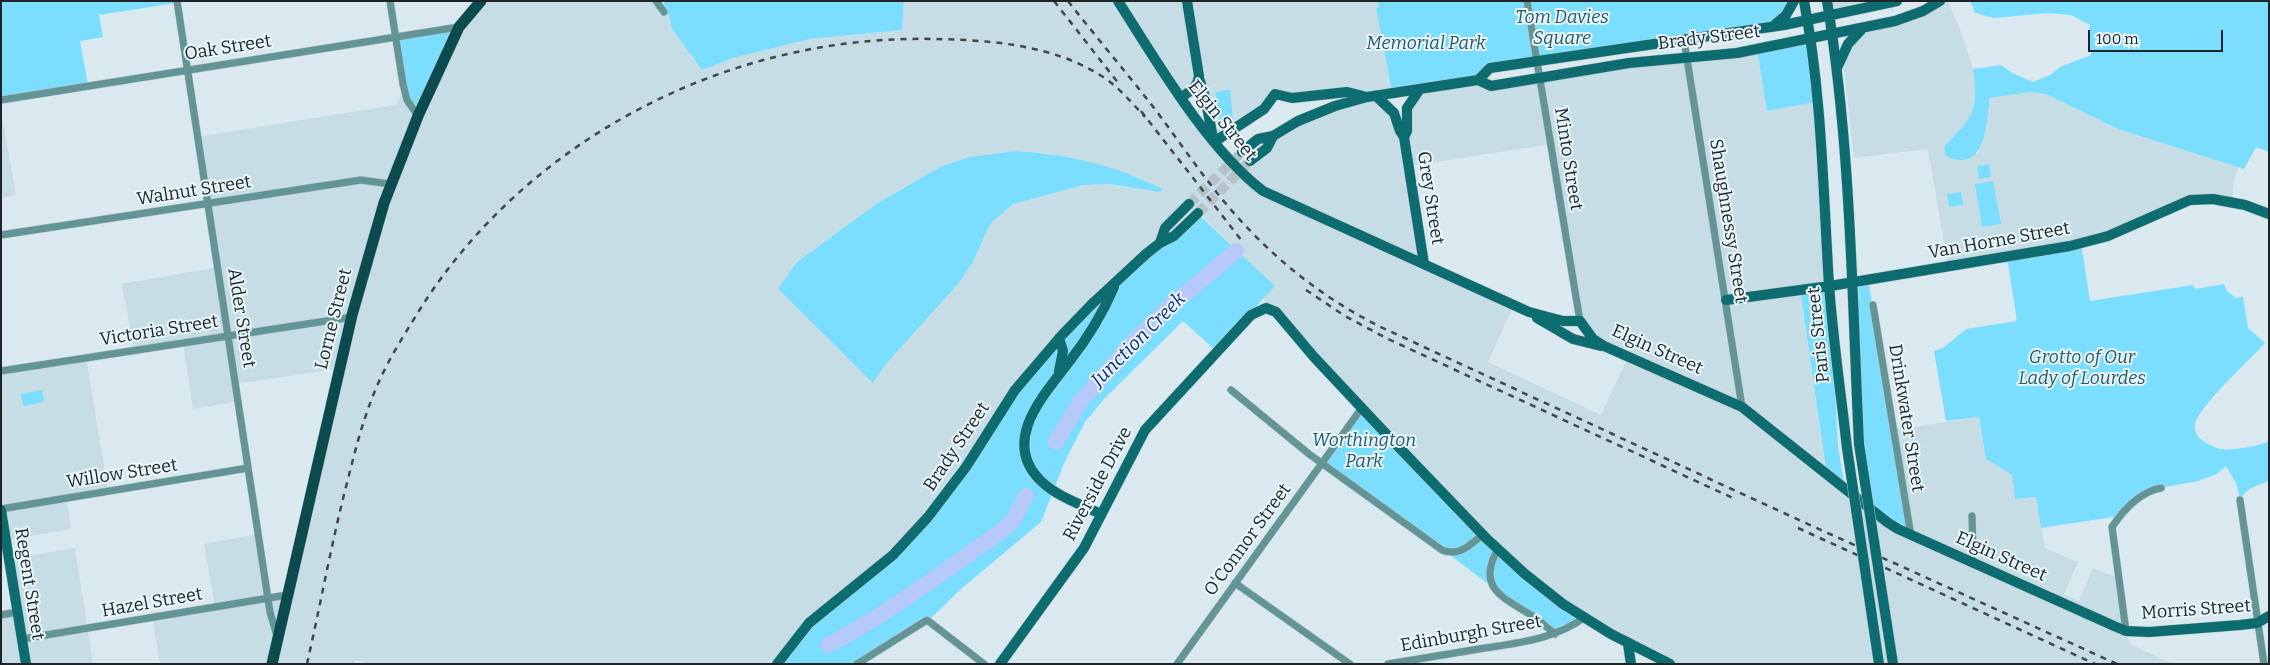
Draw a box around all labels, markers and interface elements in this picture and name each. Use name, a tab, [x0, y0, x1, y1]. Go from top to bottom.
park label: Tom Davies Square	[1515, 7, 1609, 50]
scale bar	[2090, 20, 2225, 52]
street label: Brady Street	[1657, 21, 1761, 55]
street label: Oak Street	[183, 30, 273, 66]
text: 100 m	[2096, 30, 2139, 48]
park label: Memorial Park	[1366, 33, 1486, 55]
street label: Elgin Street	[1183, 76, 1261, 166]
street label: Minto Street	[1549, 106, 1587, 212]
street label: Shaughnessy Street	[1704, 137, 1752, 305]
street label: Grey Street	[1412, 150, 1448, 246]
street label: Walnut Street	[135, 171, 253, 211]
street label: Van Horne Street	[1926, 218, 2072, 264]
street label: Lorne Street	[311, 266, 357, 372]
street label: Alder Street	[222, 267, 260, 369]
street label: Paris Street	[1803, 286, 1835, 384]
water label: Junction Creek	[1087, 288, 1191, 392]
street label: Victoria Street	[98, 311, 220, 351]
street label: Elgin Street	[1608, 320, 1706, 380]
street label: Drinkwater Street	[1884, 343, 1928, 493]
park label: Grotto of Our Lady of Lourdes	[2018, 347, 2146, 389]
street label: Brady Street	[919, 398, 995, 496]
street label: Riverside Drive	[1059, 423, 1137, 545]
park label: Worthington Park	[1312, 430, 1416, 472]
street label: Willow Street	[65, 455, 179, 493]
street label: O'Connor Street	[1200, 480, 1296, 600]
street label: Regent Street	[9, 526, 49, 642]
street label: Elgin Street	[1952, 527, 2050, 587]
street label: Hazel Street	[100, 584, 204, 622]
street label: Morris Street	[2140, 595, 2252, 625]
street label: Edinburgh Street	[1399, 611, 1543, 657]

